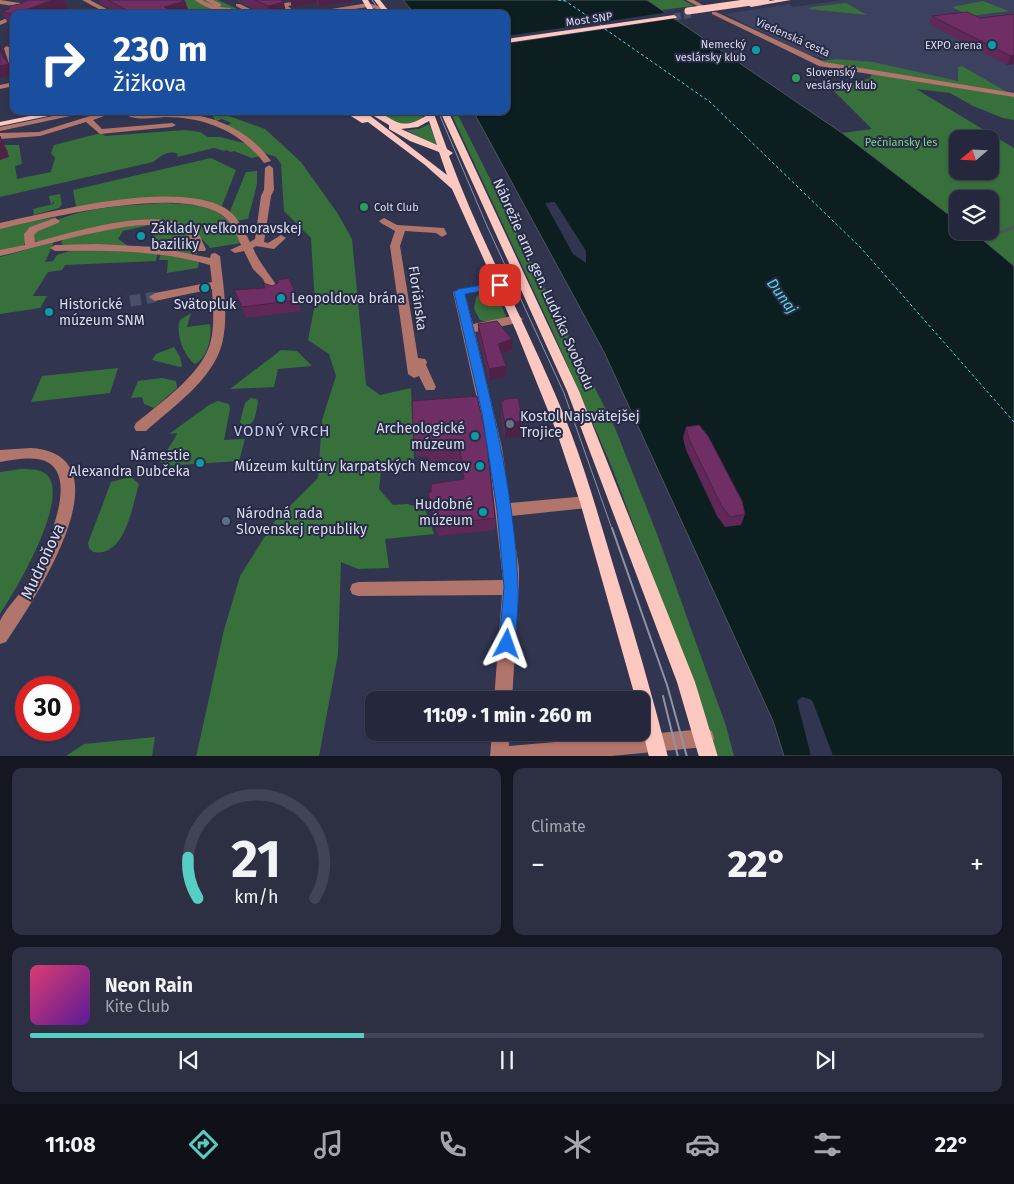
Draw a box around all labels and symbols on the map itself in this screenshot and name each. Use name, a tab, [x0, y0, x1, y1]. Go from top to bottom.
street label: Most SNP	[565, 10, 614, 29]
street label: Viedenská cesta	[754, 15, 832, 60]
place label: Nemecký veslársky klub	[675, 38, 747, 64]
place label: EXPO arena	[925, 39, 982, 52]
marker: EXPO arena	[986, 39, 998, 51]
marker: Nemecký veslársky klub	[750, 44, 762, 56]
place label: Slovenský veslársky klub	[806, 66, 877, 92]
marker: Slovenský veslársky klub	[790, 72, 802, 84]
north arrow	[949, 130, 999, 180]
park label: Pečniansky les	[865, 136, 937, 149]
street label: Nábrežie arm. gen. Ludvíka Svobodu	[489, 176, 598, 393]
marker: Colt Club	[358, 201, 370, 213]
place label: Colt Club	[374, 201, 419, 214]
place label: Základy veľkomoravskej baziliky	[151, 220, 302, 253]
marker: Základy veľkomoravskej baziliky	[135, 230, 147, 242]
pin	[479, 264, 521, 306]
street label: Floriánska	[405, 265, 430, 332]
water label: Dunaj	[763, 275, 801, 318]
marker: Svätopluk	[199, 282, 211, 294]
place label: Leopoldova brána	[291, 290, 405, 307]
marker: Leopoldova brána	[275, 292, 287, 304]
place label: Historické múzeum SNM	[59, 296, 145, 329]
place label: Svätopluk	[174, 296, 237, 313]
marker: Historické múzeum SNM	[43, 306, 55, 318]
place label: Kostol Najsvätejšej Trojice	[520, 408, 640, 441]
marker: Kostol Najsvätejšej Trojice	[504, 418, 516, 430]
place label: Archeologické múzeum	[376, 420, 465, 453]
district label: VODNÝ VRCH	[234, 422, 330, 440]
marker: Archeologické múzeum	[469, 430, 481, 442]
place label: Námestie Alexandra Dubčeka	[69, 447, 190, 480]
marker: Námestie Alexandra Dubčeka	[194, 457, 206, 469]
place label: Múzeum kultúry karpatských Nemcov	[234, 458, 470, 475]
marker: Múzeum kultúry karpatských Nemcov	[474, 460, 486, 472]
place label: Hudobné múzeum	[415, 496, 473, 529]
place label: Národná rada Slovenskej republiky	[236, 505, 367, 538]
marker: Hudobné múzeum	[477, 506, 489, 518]
marker: Národná rada Slovenskej republiky	[220, 515, 232, 527]
street label: Mudroňova	[17, 520, 68, 602]
position arrow	[480, 617, 532, 669]
speed limit sign: 30	[15, 676, 80, 741]

